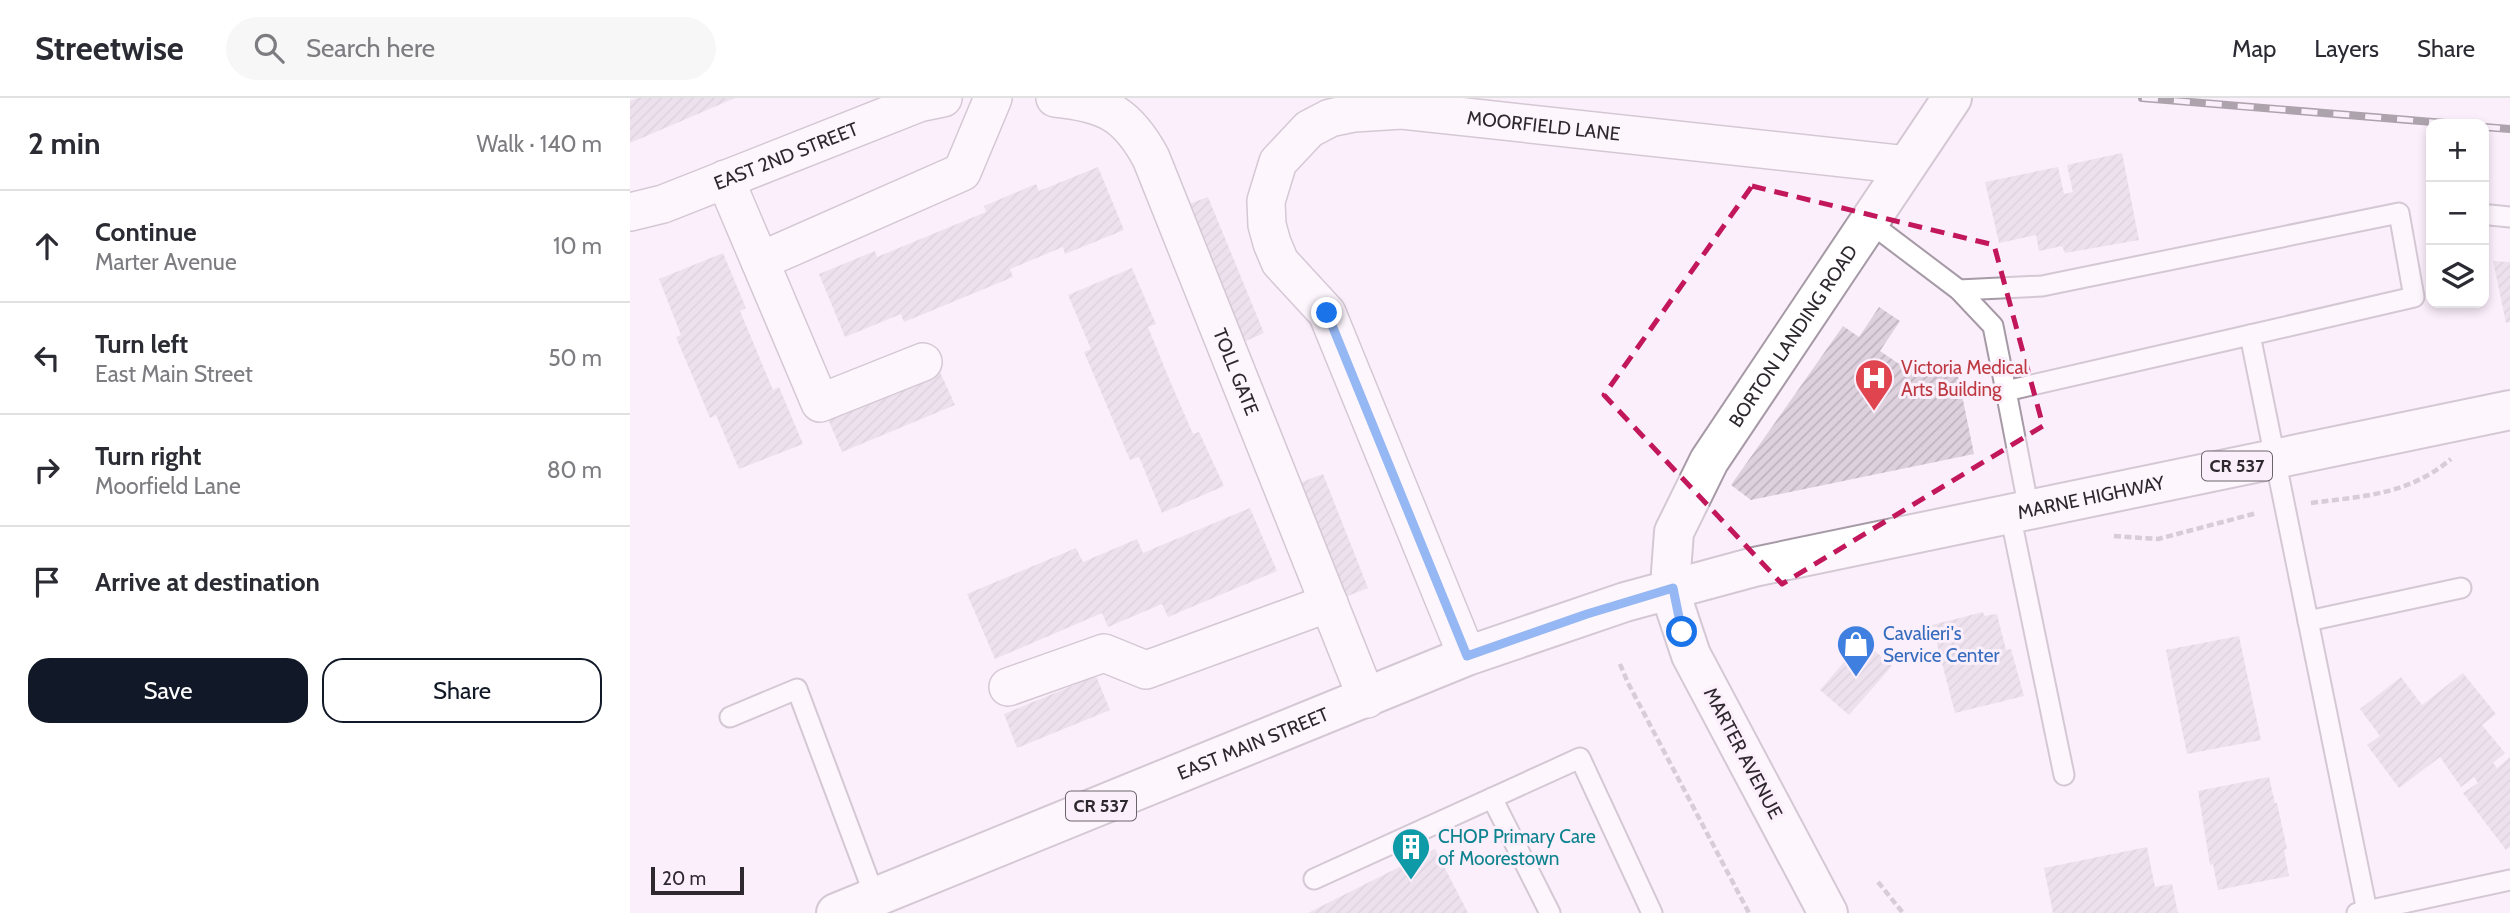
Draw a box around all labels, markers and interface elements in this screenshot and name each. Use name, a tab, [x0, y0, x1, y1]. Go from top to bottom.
search box	[226, 17, 716, 80]
text: Streetwise	[35, 28, 184, 68]
icon: search	[250, 29, 288, 67]
text: Search here	[306, 32, 435, 64]
text: Map	[2232, 34, 2276, 63]
text: Layers	[2314, 34, 2379, 63]
text: Share	[2417, 34, 2475, 63]
street label: MOORFIELD LANE	[1466, 106, 1622, 145]
street label: EAST 2ND STREET	[710, 117, 861, 194]
map controls	[2426, 119, 2489, 308]
button: +	[2426, 119, 2489, 182]
text: 2 min	[28, 125, 100, 162]
text: Walk · 140 m	[476, 130, 602, 158]
button: −	[2426, 182, 2489, 245]
text: Continue	[95, 216, 197, 248]
icon: ahead	[28, 227, 66, 265]
text: 10 m	[553, 232, 602, 260]
street label: BORTON LANDING ROAD	[1724, 240, 1862, 431]
button: layers	[2426, 245, 2489, 308]
text: Marter Avenue	[95, 248, 237, 276]
route end	[1311, 297, 1342, 328]
street label: TOLL GATE	[1209, 325, 1264, 419]
text: Turn left	[95, 328, 188, 360]
icon: left	[28, 339, 66, 377]
text: 50 m	[548, 344, 602, 372]
place label: Victoria Medical Arts Building	[1901, 356, 2029, 401]
hospital icon: Victoria Medical Arts Building	[1853, 357, 1895, 412]
text: East Main Street	[95, 360, 253, 388]
text: Turn right	[95, 440, 201, 472]
icon: right	[28, 451, 66, 489]
road number: CR 537	[2202, 452, 2272, 480]
text: 80 m	[547, 456, 602, 484]
street label: MARNE HIGHWAY	[2015, 471, 2167, 524]
text: Moorfield Lane	[95, 472, 241, 500]
icon: arrive	[28, 563, 66, 601]
text: Arrive at destination	[95, 566, 320, 598]
route start	[1666, 616, 1697, 647]
place label: Cavalieri's Service Center	[1883, 622, 1999, 667]
shop icon: Cavalieri's Service Center	[1835, 623, 1877, 678]
button: Save	[28, 658, 308, 723]
button: Share	[322, 658, 602, 723]
street label: MARTER AVENUE	[1699, 683, 1787, 823]
street label: EAST MAIN STREET	[1174, 702, 1332, 784]
road number: CR 537	[1066, 792, 1136, 820]
place label: CHOP Primary Care of Moorestown	[1438, 825, 1596, 870]
building icon: CHOP Primary Care of Moorestown	[1390, 826, 1432, 881]
scale bar	[651, 864, 744, 896]
text: 20 m	[662, 867, 706, 890]

